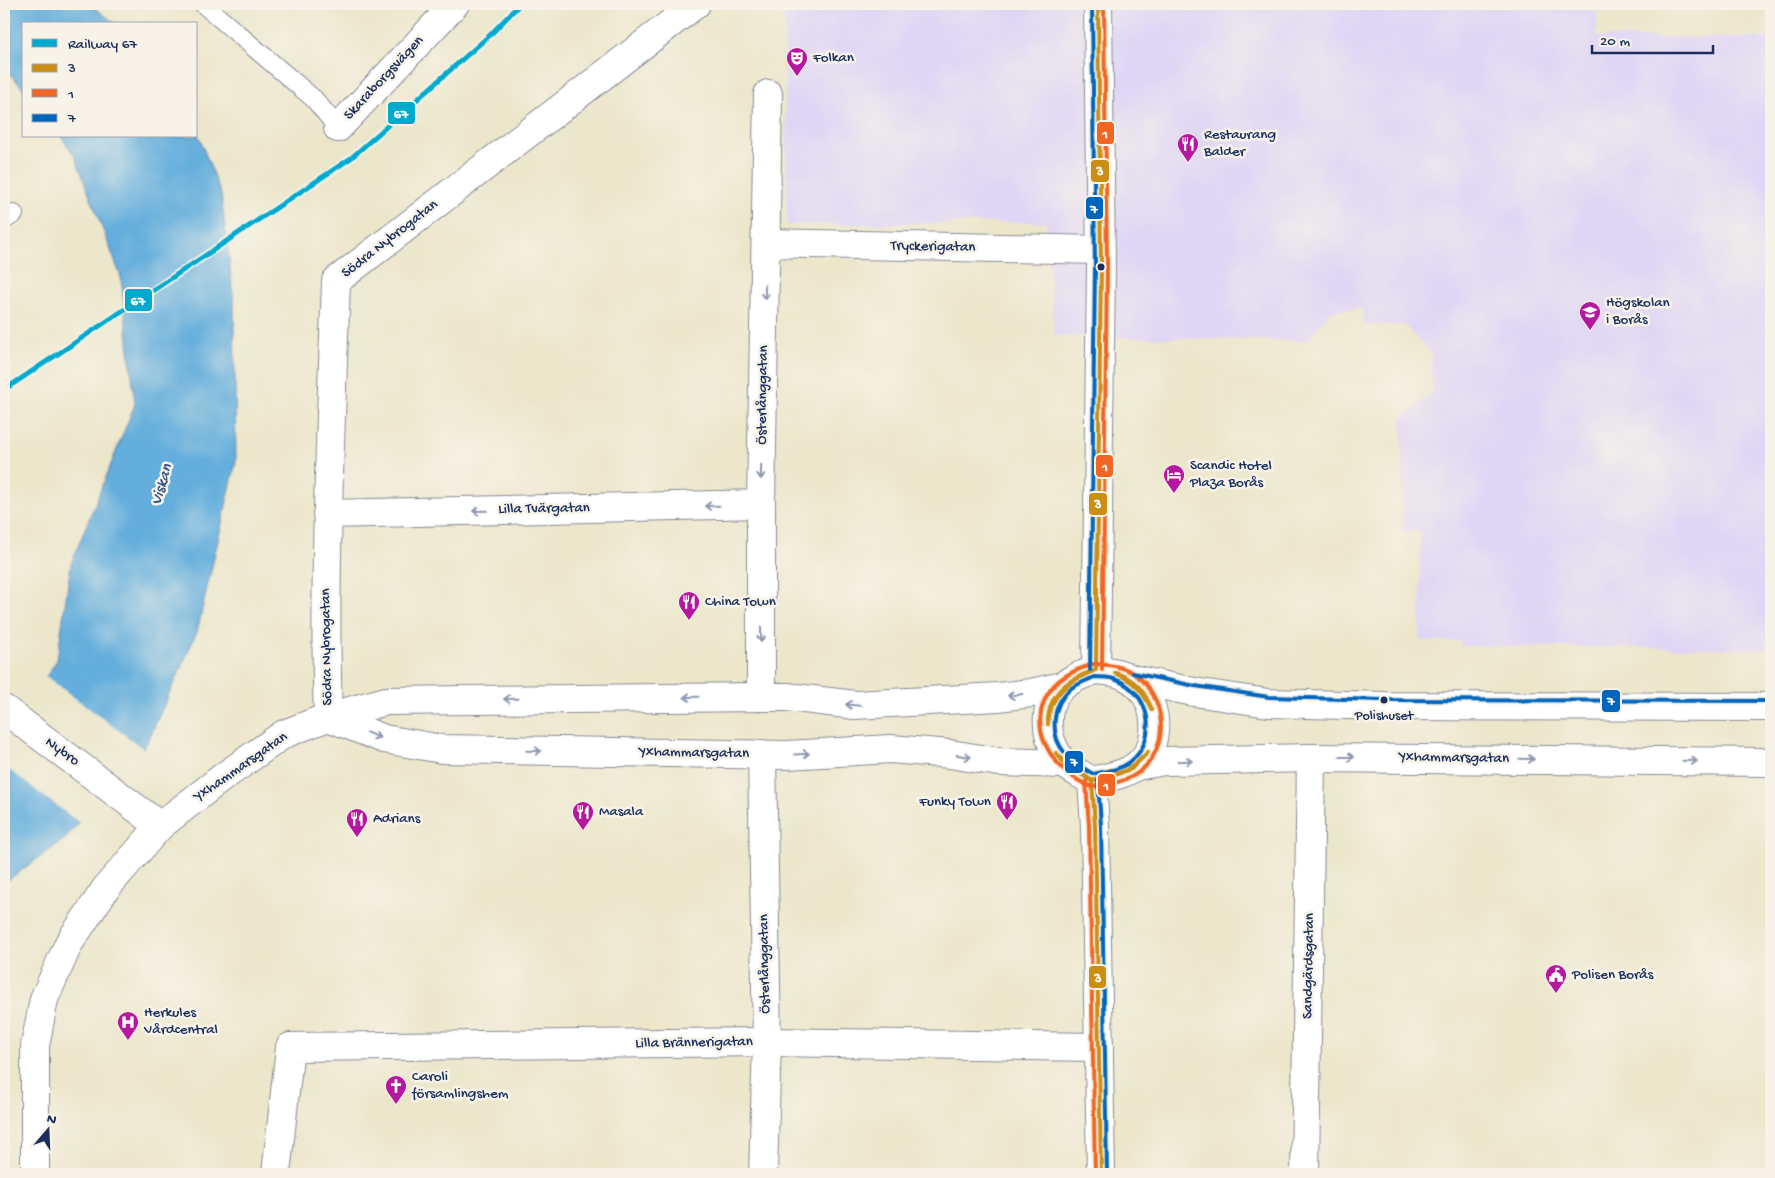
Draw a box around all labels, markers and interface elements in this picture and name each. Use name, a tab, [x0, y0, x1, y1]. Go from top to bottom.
legend	[22, 22, 198, 138]
scale bar	[1592, 22, 1714, 54]
street label: Skaraborgsvägen	[340, 32, 428, 124]
text: 20 m	[1600, 33, 1630, 51]
text: Railway 67	[68, 36, 138, 54]
theatre icon: Folkan	[785, 46, 809, 77]
place label: Folkan	[812, 49, 854, 67]
text: 3	[67, 60, 76, 78]
text: 1	[67, 86, 74, 104]
line badge: 67	[387, 101, 416, 125]
text: 67	[394, 107, 409, 124]
text: 7	[67, 110, 77, 128]
line badge: 1	[1096, 121, 1115, 145]
place label: Restaurang Balder	[1203, 126, 1276, 161]
text: 1	[1101, 127, 1108, 144]
restaurant icon: Restaurang Balder	[1176, 132, 1200, 163]
line badge: 3	[1090, 159, 1110, 183]
text: 3	[1095, 164, 1104, 181]
street label: Södra Nybrogatan	[338, 196, 442, 282]
line badge: 7	[1085, 196, 1104, 220]
text: 7	[1089, 202, 1098, 219]
street label: Tryckerigatan	[889, 237, 976, 257]
unlabelled marker	[1096, 262, 1106, 272]
one-way arrow	[760, 284, 770, 300]
line badge: 67	[124, 288, 153, 312]
text: 67	[131, 294, 146, 311]
place label: Högskolan i Borås	[1606, 294, 1670, 329]
school or university icon: Högskolan i Borås	[1578, 300, 1602, 331]
street label: Österlånggatan	[753, 345, 773, 445]
line badge: 1	[1095, 454, 1114, 478]
place label: Scandic Hotel Plaza Borås	[1189, 457, 1272, 492]
text: 1	[1101, 460, 1108, 477]
water label: Viskan	[148, 462, 178, 508]
hotel icon: Scandic Hotel Plaza Borås	[1162, 463, 1186, 494]
one-way arrow	[757, 464, 766, 480]
line badge: 3	[1088, 492, 1108, 516]
text: 3	[1093, 497, 1102, 514]
street label: Lilla Tvärgatan	[498, 499, 590, 519]
one-way arrow	[704, 501, 720, 510]
one-way arrow	[472, 506, 488, 516]
street label: Södra Nybrogatan	[317, 588, 337, 706]
restaurant icon: China Town	[677, 590, 701, 621]
place label: China Town	[705, 593, 776, 611]
one-way arrow	[756, 626, 766, 642]
line badge: 7	[1601, 689, 1621, 713]
one-way arrow	[1007, 690, 1023, 700]
one-way arrow	[683, 692, 699, 702]
text: 7	[1606, 694, 1615, 711]
one-way arrow	[503, 695, 519, 704]
marker: Polishuset	[1379, 695, 1389, 705]
one-way arrow	[845, 700, 861, 709]
place label: Polishuset	[1354, 708, 1415, 725]
street label: Yxhammarsgatan	[189, 728, 291, 807]
one-way arrow	[366, 731, 381, 740]
street label: Nybro	[41, 733, 83, 771]
street label: Yxhammarsgatan	[637, 743, 749, 763]
one-way arrow	[526, 746, 542, 756]
street label: Yxhammarsgatan	[1397, 748, 1509, 768]
one-way arrow	[794, 749, 810, 758]
line badge: 7	[1064, 750, 1084, 774]
one-way arrow	[955, 751, 971, 761]
one-way arrow	[1338, 752, 1355, 762]
one-way arrow	[1518, 754, 1535, 764]
text: 7	[1069, 755, 1078, 772]
one-way arrow	[1176, 756, 1192, 766]
one-way arrow	[1681, 757, 1697, 766]
line badge: 1	[1097, 773, 1116, 797]
text: 1	[1102, 779, 1109, 796]
restaurant icon: Funky Town	[995, 790, 1019, 821]
place label: Funky Town	[918, 793, 991, 811]
restaurant icon: Masala	[571, 800, 595, 831]
place label: Masala	[599, 803, 644, 821]
restaurant icon: Adrians	[345, 807, 369, 838]
place label: Adrians	[373, 810, 421, 828]
street label: Sandgärdsgatan	[1299, 913, 1319, 1019]
street label: Österlånggatan	[755, 914, 775, 1014]
public building icon: Polisen Borås	[1544, 963, 1568, 994]
line badge: 3	[1088, 965, 1107, 989]
place label: Polisen Borås	[1571, 966, 1654, 984]
text: 3	[1093, 971, 1102, 988]
place label: Herkules Vårdcentral	[143, 1004, 218, 1039]
hospital icon: Herkules Vårdcentral	[116, 1010, 140, 1041]
street label: Lilla Brännerigatan	[635, 1033, 753, 1053]
place label: Caroli församlingshem	[411, 1068, 509, 1103]
church icon: Caroli församlingshem	[384, 1074, 408, 1105]
north arrow	[22, 1106, 72, 1156]
text: N	[44, 1111, 59, 1130]

